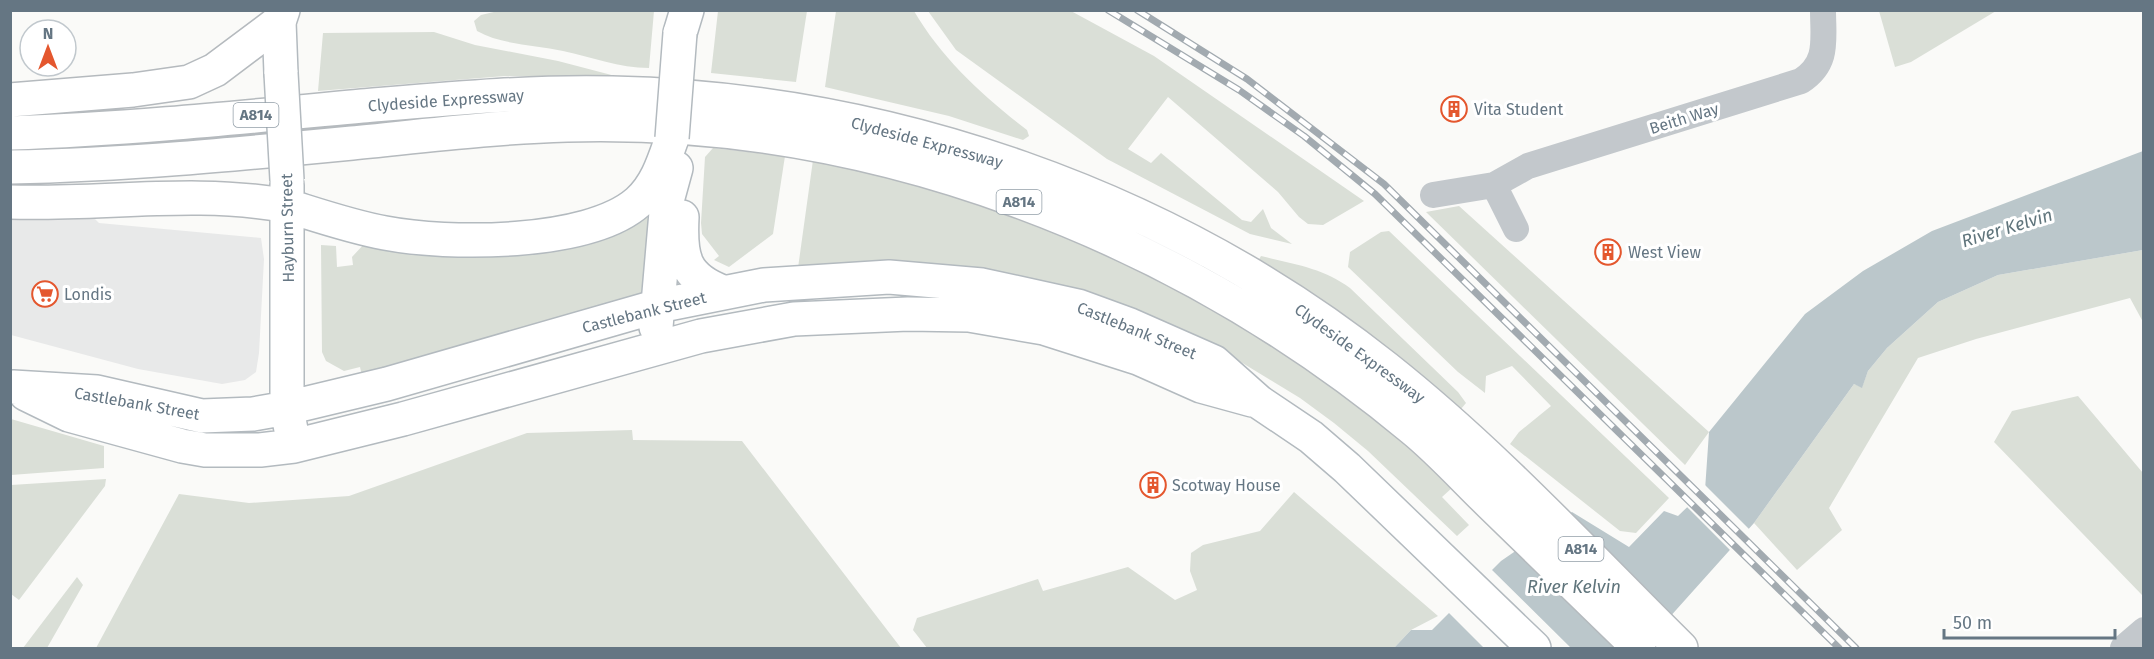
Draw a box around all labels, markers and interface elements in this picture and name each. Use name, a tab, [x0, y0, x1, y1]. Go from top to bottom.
north arrow	[18, 18, 78, 78]
text: N	[43, 24, 53, 43]
street label: Clydeside Expressway	[367, 86, 525, 115]
building icon: Vita Student	[1439, 94, 1469, 124]
street label: Beith Way	[1647, 99, 1721, 138]
place label: Vita Student	[1474, 100, 1563, 119]
road number: A814	[234, 103, 278, 127]
street label: Clydeside Expressway	[849, 113, 1005, 172]
street label: Hayburn Street	[277, 173, 298, 283]
road number: A814	[996, 190, 1042, 214]
water label: River Kelvin	[1959, 204, 2055, 252]
building icon: West View	[1593, 237, 1623, 267]
place label: West View	[1628, 243, 1701, 262]
supermarket icon: Londis	[30, 279, 60, 309]
place label: Londis	[64, 285, 112, 304]
street label: Castlebank Street	[580, 288, 708, 337]
street label: Castlebank Street	[1074, 298, 1199, 363]
street label: Clydeside Expressway	[1291, 300, 1429, 407]
street label: Castlebank Street	[73, 383, 201, 424]
building icon: Scotway House	[1138, 470, 1168, 500]
place label: Scotway House	[1172, 476, 1281, 495]
road number: A814	[1558, 537, 1604, 561]
water label: River Kelvin	[1527, 576, 1621, 598]
scale bar	[1944, 602, 2115, 640]
text: 50 m	[1953, 612, 1992, 634]

